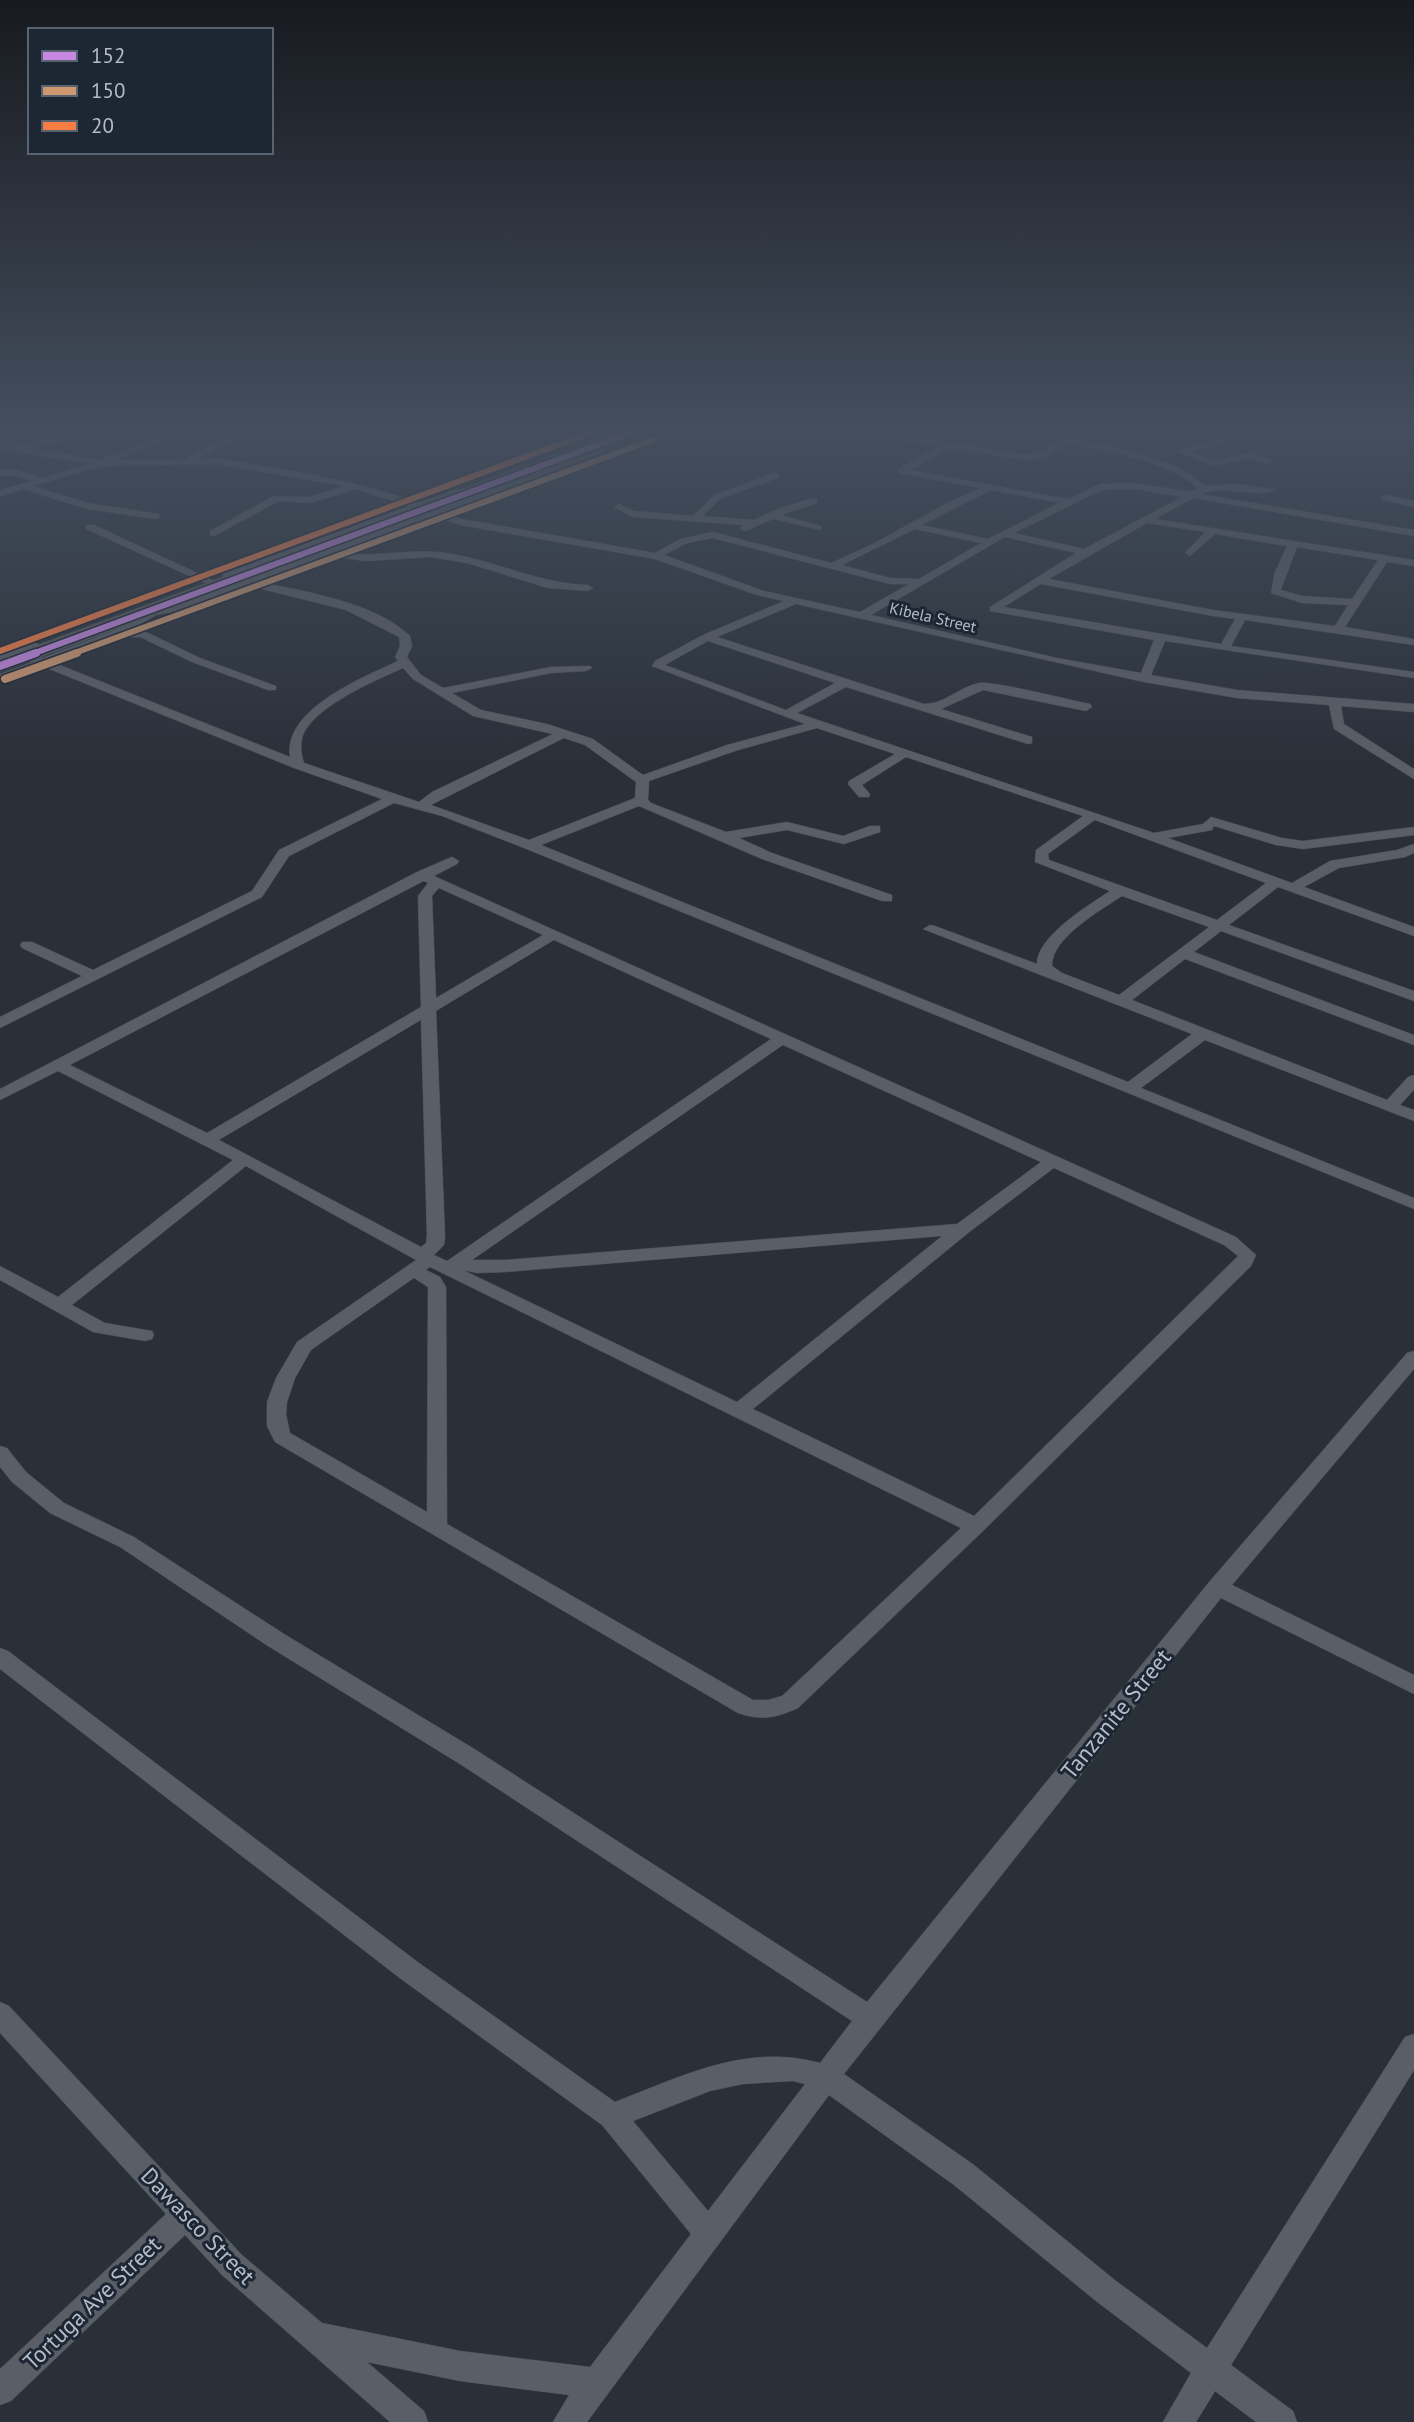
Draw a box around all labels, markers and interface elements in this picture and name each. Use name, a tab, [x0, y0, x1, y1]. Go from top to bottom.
legend	[28, 28, 273, 154]
text: 152	[91, 42, 125, 69]
text: 150	[91, 77, 125, 104]
text: 20	[91, 112, 114, 139]
street label: Kibela Street	[888, 597, 979, 637]
street label: Tanzanite Street	[1054, 1643, 1177, 1785]
street label: Dawasco Street	[135, 2161, 262, 2290]
street label: Tortuga Ave Street	[17, 2230, 167, 2376]

